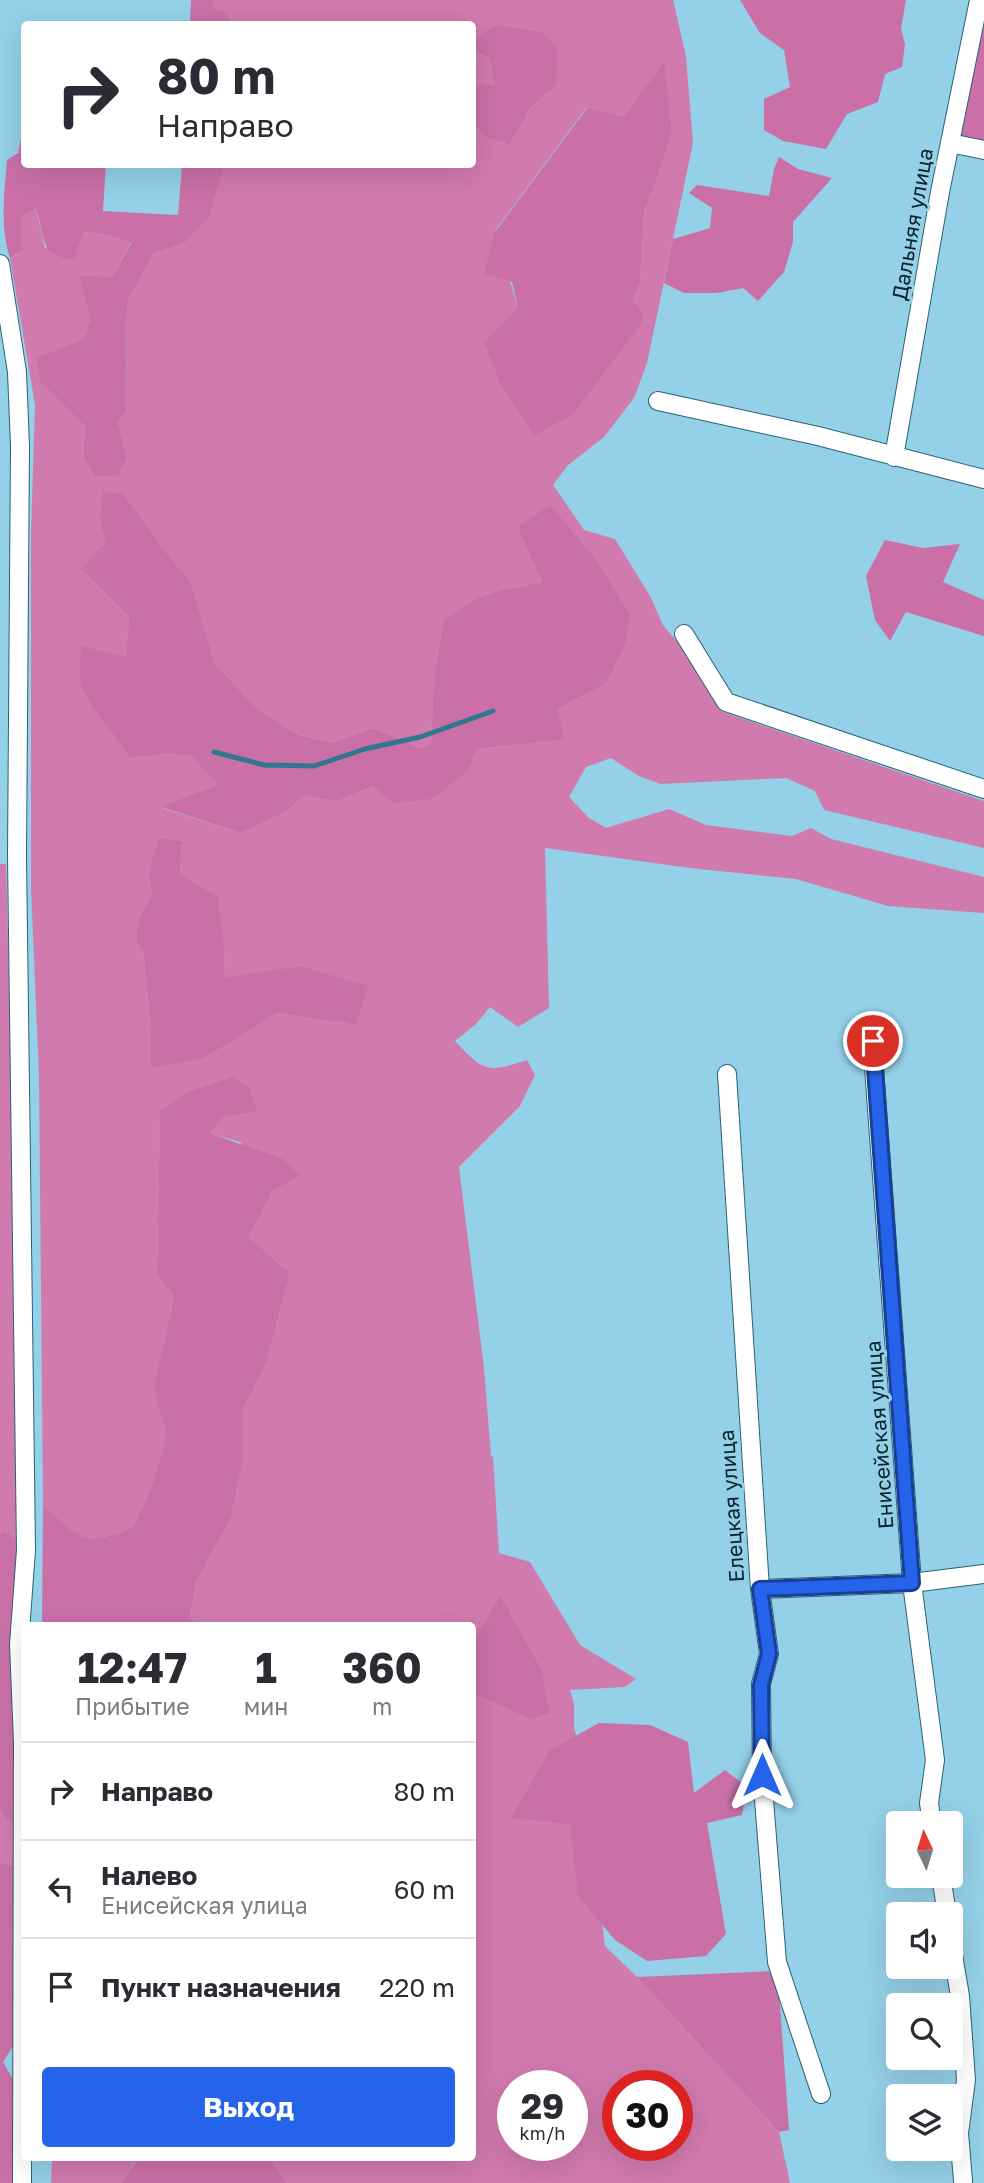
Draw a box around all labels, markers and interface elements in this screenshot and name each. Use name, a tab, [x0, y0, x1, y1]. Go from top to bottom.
text: 80 m	[157, 46, 275, 105]
icon: right	[42, 49, 133, 140]
text: Направо	[157, 106, 294, 144]
street label: Дальняя улица	[886, 146, 938, 302]
pin	[843, 1011, 903, 1071]
icon: arrive	[854, 1022, 892, 1060]
street label: Енисейская улица	[859, 1340, 899, 1530]
street label: Елецкая улица	[713, 1429, 749, 1583]
text: 12:47	[77, 1642, 187, 1692]
text: 1	[255, 1642, 277, 1692]
text: 360	[342, 1642, 422, 1692]
text: Прибытие	[75, 1692, 190, 1720]
text: мин	[244, 1692, 288, 1720]
text: m	[372, 1692, 392, 1720]
position arrow	[725, 1738, 799, 1812]
icon: right	[42, 1772, 80, 1810]
text: Направо	[101, 1776, 213, 1807]
text: 80 m	[394, 1776, 455, 1807]
north arrow	[886, 1811, 962, 1888]
map controls	[886, 1811, 963, 2161]
text: Налево	[101, 1860, 197, 1891]
icon: left	[42, 1870, 80, 1908]
text: 60 m	[394, 1874, 455, 1905]
text: Енисейская улица	[101, 1891, 308, 1919]
button: sound	[886, 1902, 963, 1979]
icon: arrive	[42, 1968, 80, 2006]
text: Пункт назначения	[101, 1972, 341, 2003]
text: 220 m	[379, 1972, 455, 2003]
button: search	[886, 1993, 963, 2070]
button: Выход	[42, 2067, 455, 2147]
speed limit sign: 30	[602, 2070, 693, 2161]
button: layers	[886, 2084, 963, 2161]
text: 29	[521, 2085, 564, 2127]
text: km/h	[520, 2122, 565, 2144]

